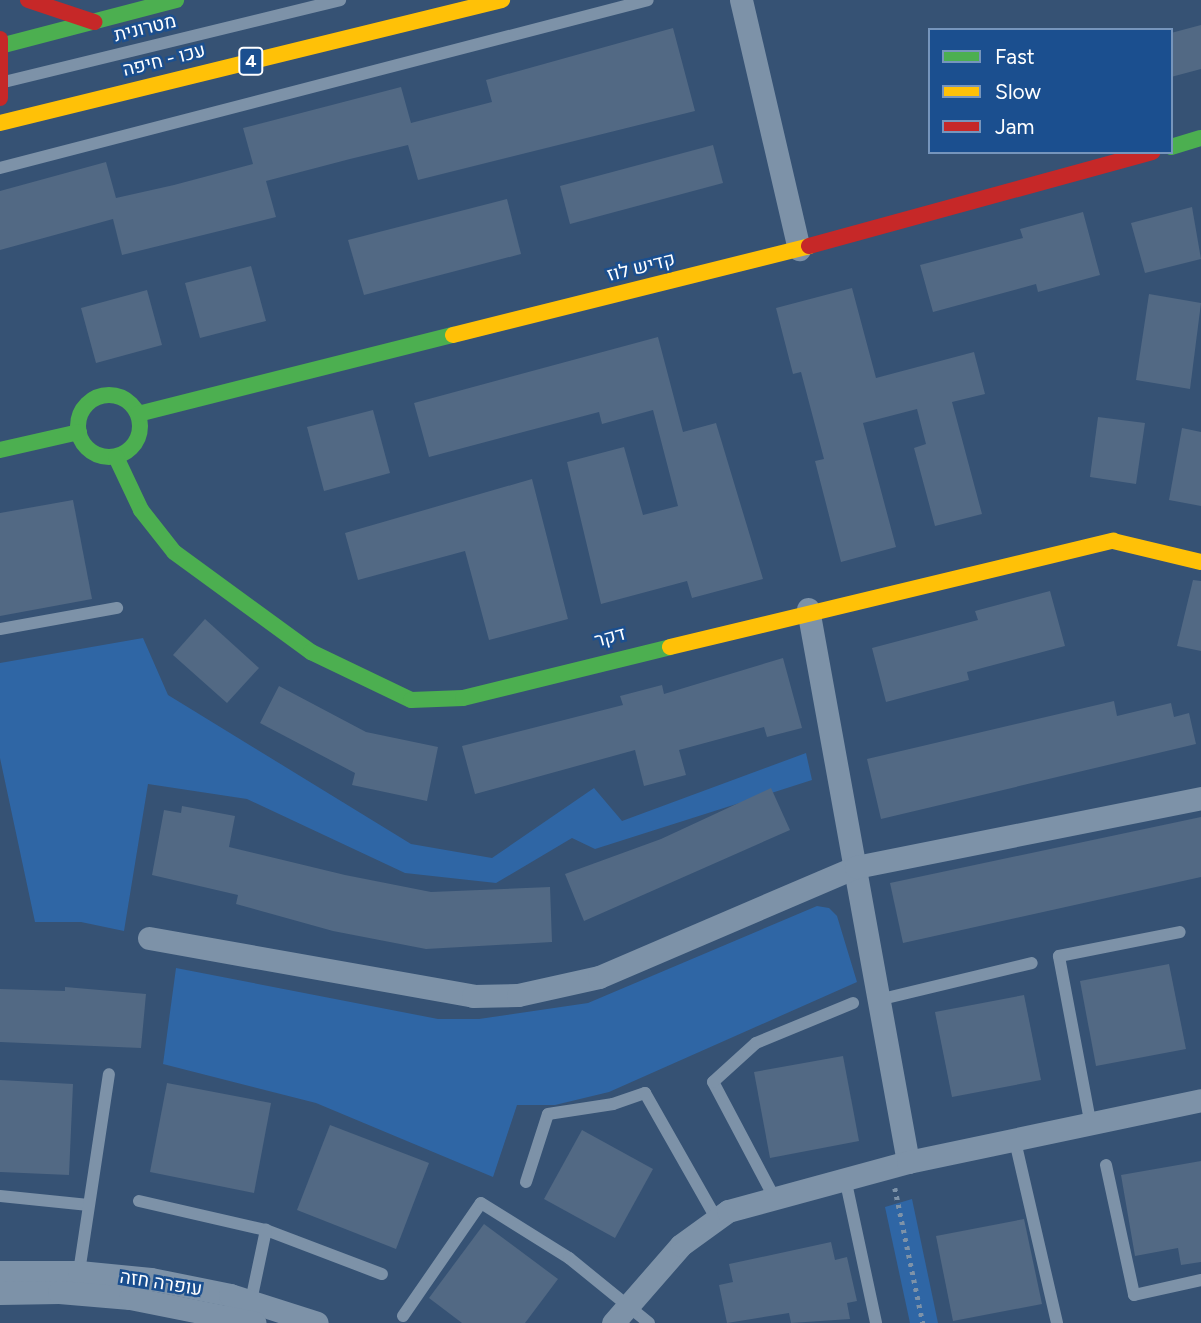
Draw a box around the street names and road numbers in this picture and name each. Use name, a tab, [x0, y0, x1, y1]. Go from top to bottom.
street label: מטרונית	[112, 9, 178, 47]
street label: עכו - חיפה	[120, 39, 208, 81]
road number: 4	[237, 46, 265, 76]
street label: קדיש לוז	[605, 248, 677, 286]
street label: דקר	[592, 622, 628, 652]
street label: עופרה חזה	[118, 1265, 204, 1301]

